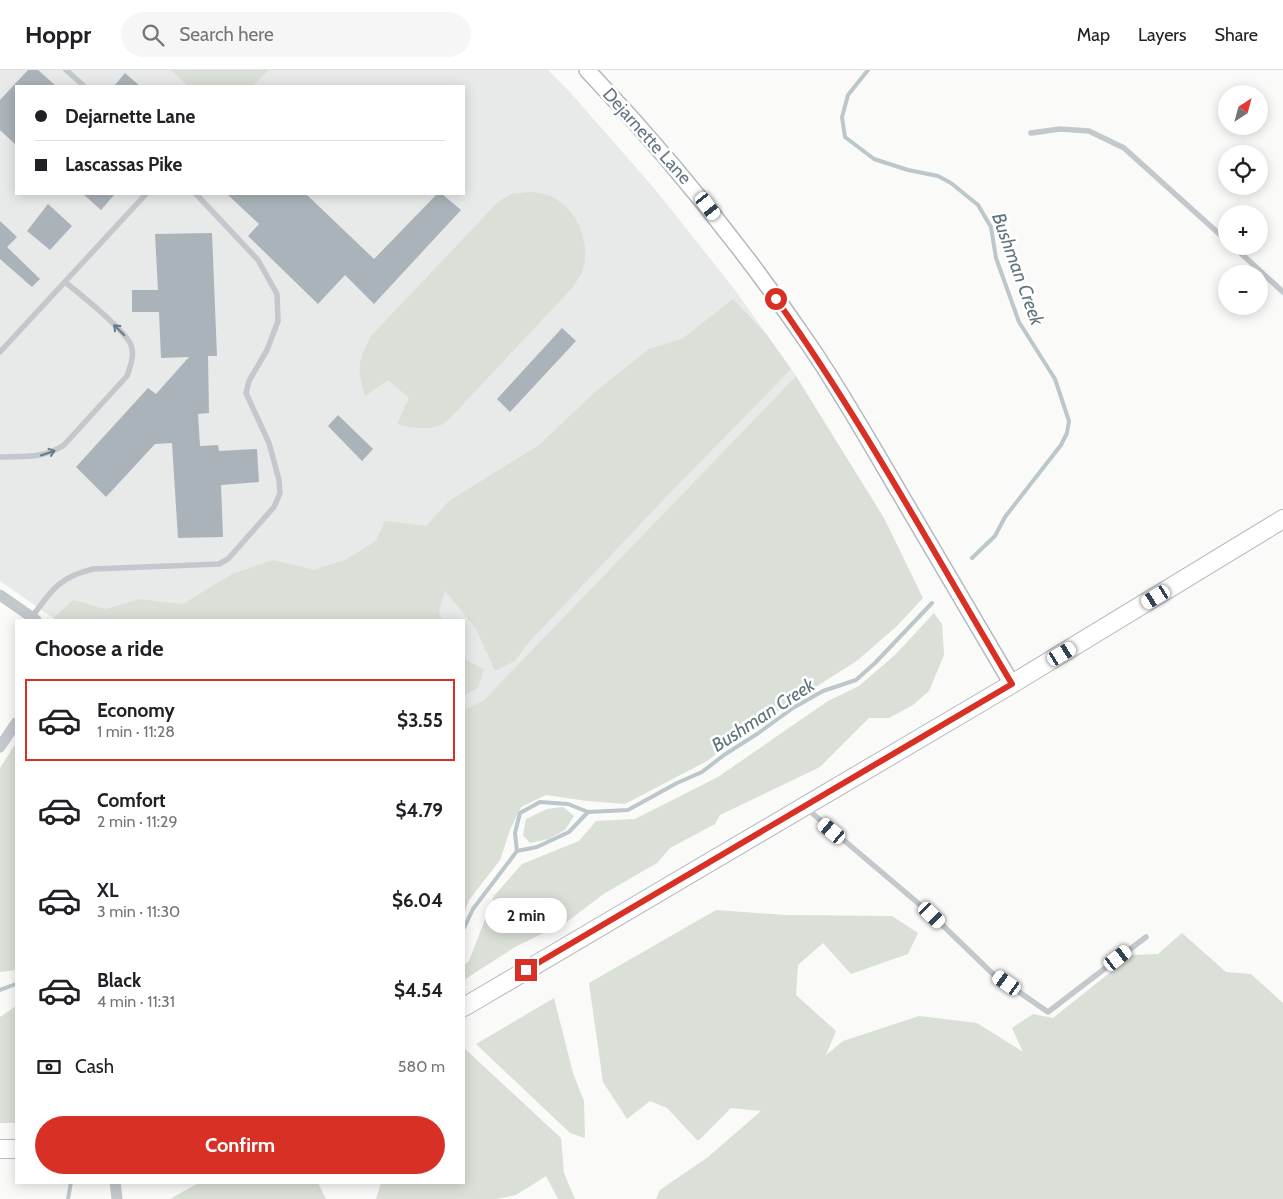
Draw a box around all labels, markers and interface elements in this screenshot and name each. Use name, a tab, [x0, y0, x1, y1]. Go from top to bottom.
search box	[121, 12, 471, 57]
text: Hoppr	[25, 20, 91, 49]
icon: search	[139, 21, 167, 49]
text: Search here	[179, 23, 274, 46]
text: Map	[1077, 24, 1110, 46]
text: Layers	[1138, 24, 1187, 46]
text: Share	[1215, 24, 1258, 46]
street label: Dejarnette Lane	[598, 83, 696, 189]
north arrow	[1218, 85, 1268, 135]
map controls	[1218, 85, 1268, 315]
text: Dejarnette Lane	[65, 105, 195, 128]
button: locate	[1218, 145, 1268, 195]
text: Lascassas Pike	[65, 153, 182, 176]
car	[692, 190, 723, 222]
button: +	[1218, 205, 1268, 255]
water label: Bushman Creek	[987, 210, 1049, 329]
button: −	[1218, 265, 1268, 315]
route start	[765, 288, 787, 310]
one-way arrow	[113, 324, 125, 336]
one-way arrow	[40, 448, 55, 457]
car	[1139, 583, 1172, 611]
text: Choose a ride	[35, 635, 164, 662]
car	[1045, 640, 1078, 668]
water label: Bushman Creek	[707, 673, 820, 757]
icon: car	[37, 698, 82, 743]
text: Economy	[97, 699, 175, 722]
text: $3.55	[397, 709, 443, 732]
text: 1 min · 11:28	[97, 722, 175, 741]
icon: car	[37, 788, 82, 833]
text: Comfort	[97, 789, 166, 812]
text: $4.79	[396, 799, 443, 822]
text: 2 min · 11:29	[97, 812, 178, 831]
car	[815, 816, 848, 846]
icon: car	[37, 878, 82, 923]
text: XL	[97, 879, 118, 902]
text: $6.04	[392, 889, 443, 912]
callout: 2 min	[485, 898, 567, 932]
car	[915, 899, 948, 931]
text: 3 min · 11:30	[97, 902, 180, 921]
text: 2 min	[507, 906, 545, 925]
car	[1101, 943, 1134, 973]
route end	[515, 959, 537, 981]
icon: car	[37, 968, 82, 1013]
car	[990, 968, 1023, 998]
text: Black	[97, 969, 141, 992]
text: $4.54	[394, 979, 443, 1002]
text: 4 min · 11:31	[97, 992, 175, 1011]
icon: cash	[35, 1053, 63, 1081]
text: Cash	[75, 1055, 114, 1078]
text: 580 m	[398, 1057, 445, 1076]
button: Confirm	[35, 1116, 445, 1174]

